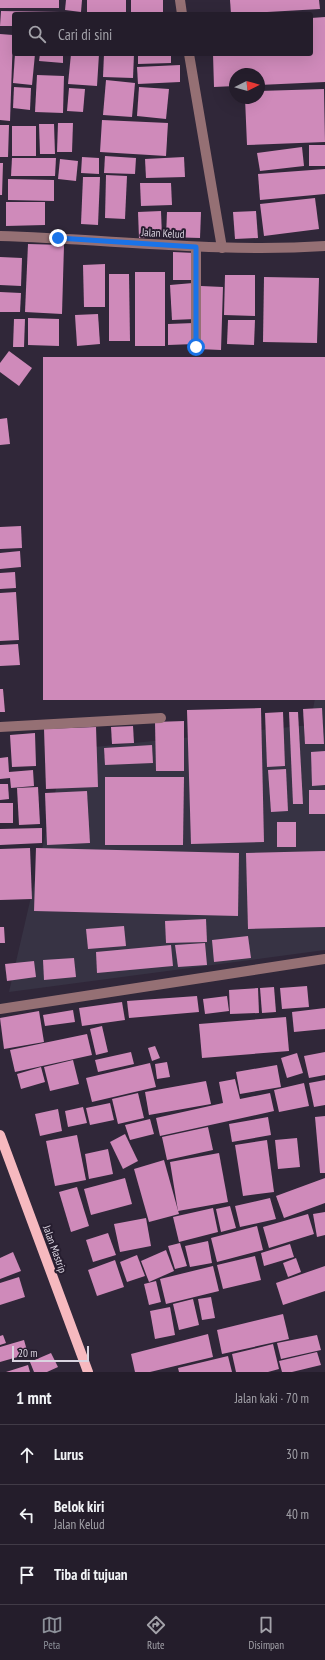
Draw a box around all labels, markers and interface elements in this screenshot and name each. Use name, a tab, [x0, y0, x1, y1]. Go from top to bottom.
search box	[12, 12, 313, 56]
icon: search	[26, 23, 48, 45]
text: Cari di sini	[58, 25, 112, 44]
north arrow	[229, 68, 265, 104]
street label: Jalan Kelud	[140, 225, 185, 241]
route end	[49, 229, 67, 247]
route start	[187, 338, 205, 356]
street label: Jalan Mastrip	[40, 1222, 70, 1275]
scale bar	[12, 1344, 89, 1363]
text: 20 m	[18, 1346, 37, 1360]
text: 1 mnt	[16, 1387, 51, 1409]
text: Jalan kaki · 70 m	[235, 1390, 309, 1407]
icon: ahead	[16, 1444, 38, 1466]
text: Lurus	[54, 1445, 83, 1464]
text: 30 m	[286, 1446, 309, 1463]
text: Belok kiri	[54, 1497, 104, 1516]
icon: left	[16, 1504, 38, 1526]
text: 40 m	[286, 1506, 309, 1523]
text: Jalan Kelud	[54, 1516, 105, 1533]
icon: arrive	[16, 1564, 38, 1586]
text: Tiba di tujuan	[54, 1565, 128, 1584]
tab: Peta	[41, 1614, 63, 1652]
tab: Rute	[145, 1614, 167, 1652]
tab: Disimpan	[249, 1614, 284, 1652]

